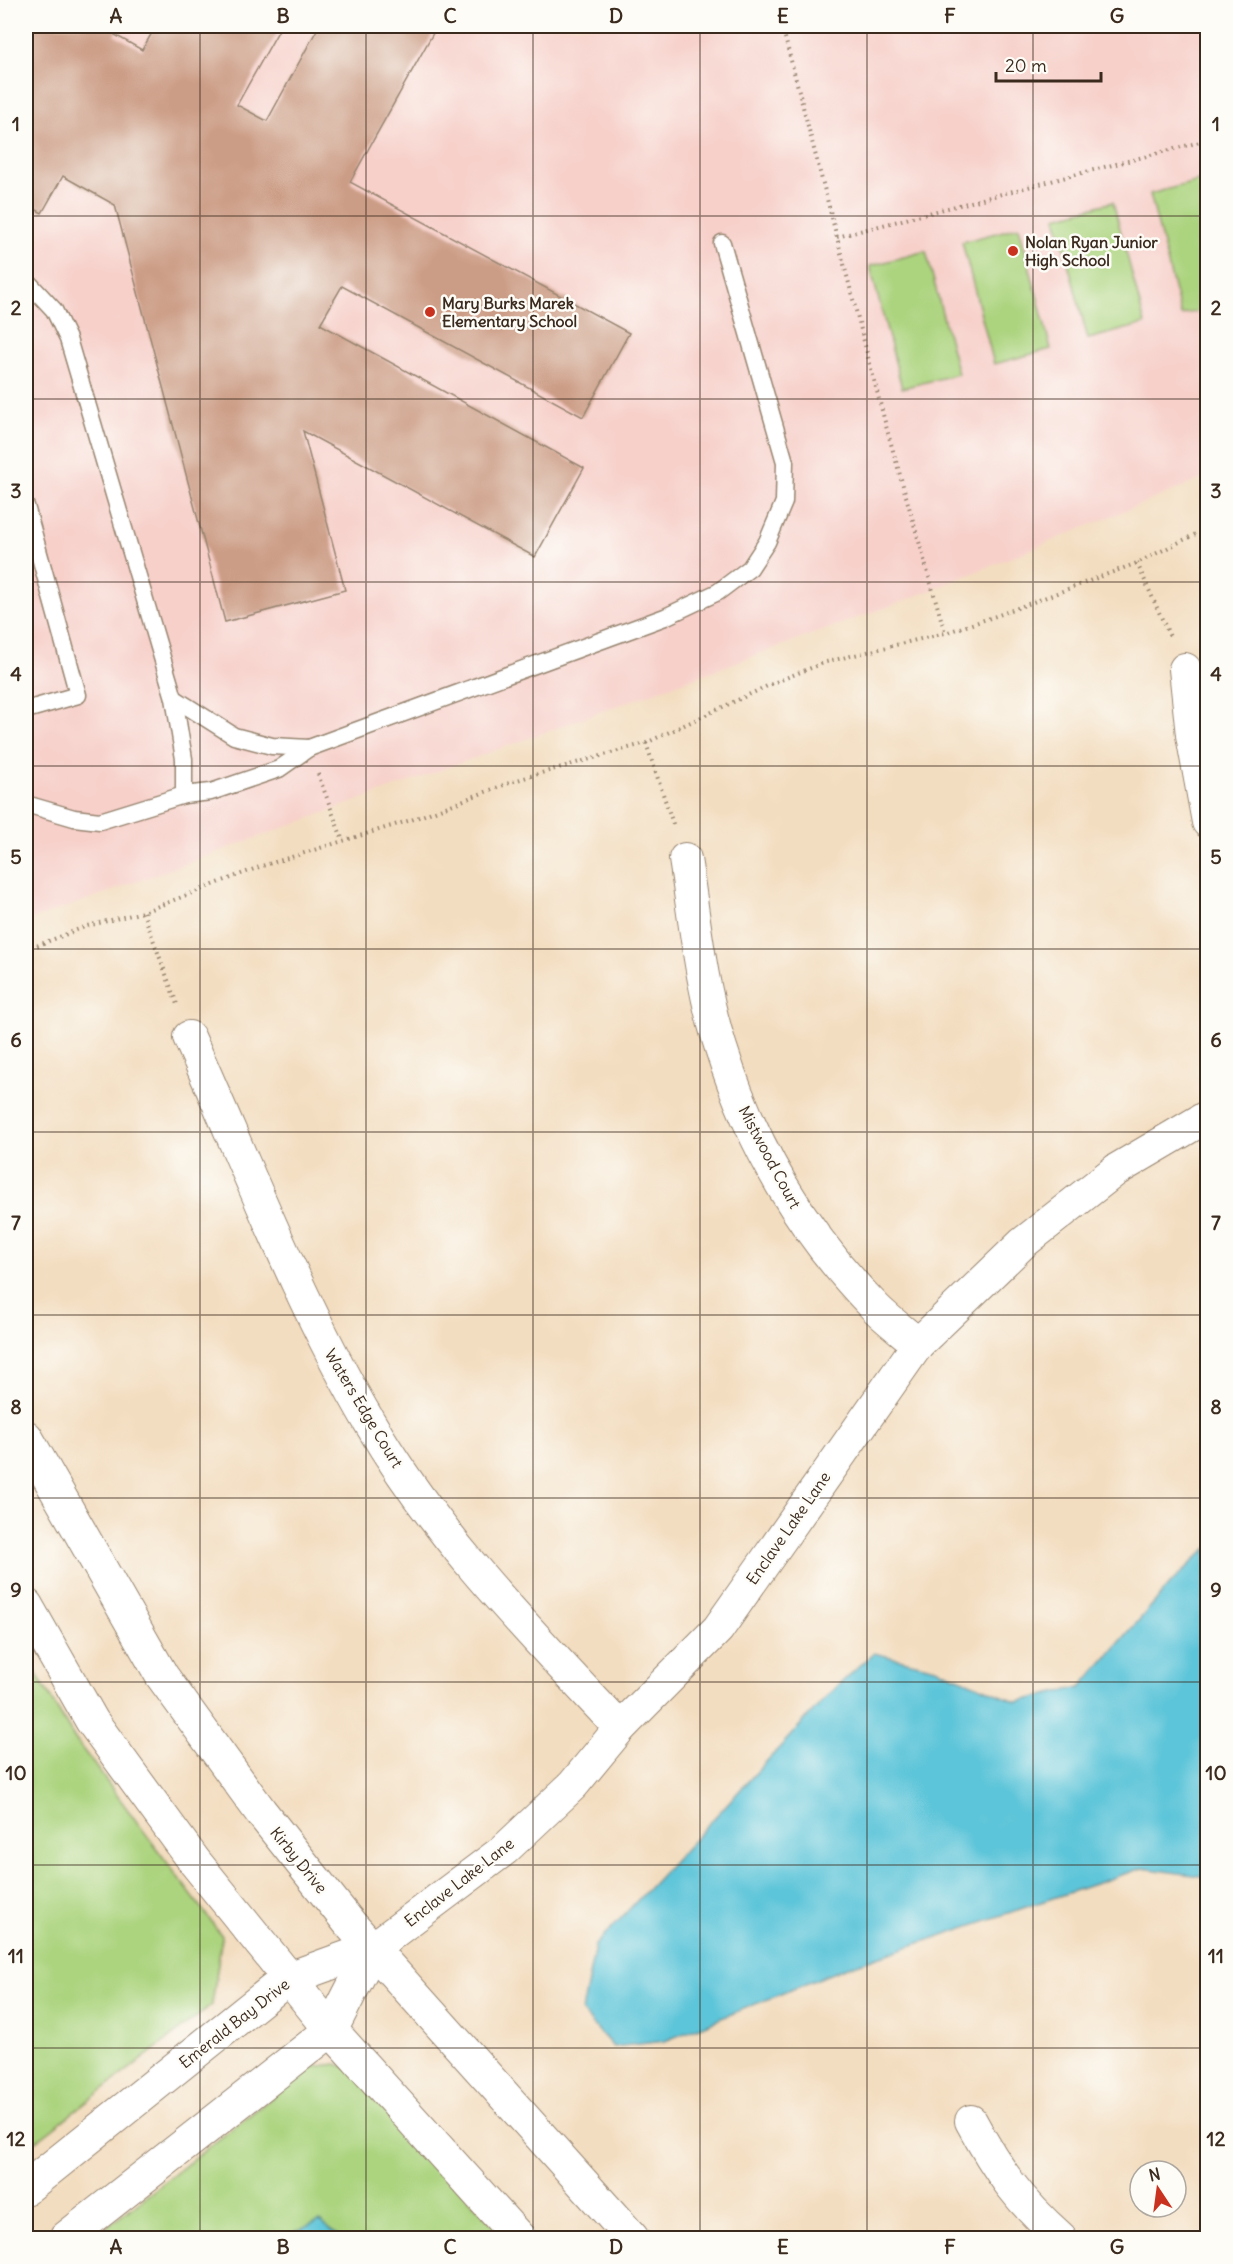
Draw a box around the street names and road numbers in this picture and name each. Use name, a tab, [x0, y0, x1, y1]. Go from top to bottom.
street label: Mistwood Court	[735, 1102, 806, 1212]
street label: Waters Edge Court	[321, 1345, 408, 1472]
street label: Enclave Lake Lane	[742, 1468, 834, 1588]
street label: Kirby Drive	[266, 1823, 332, 1897]
street label: Enclave Lake Lane	[400, 1833, 518, 1931]
street label: Emerald Bay Drive	[175, 1974, 293, 2072]

